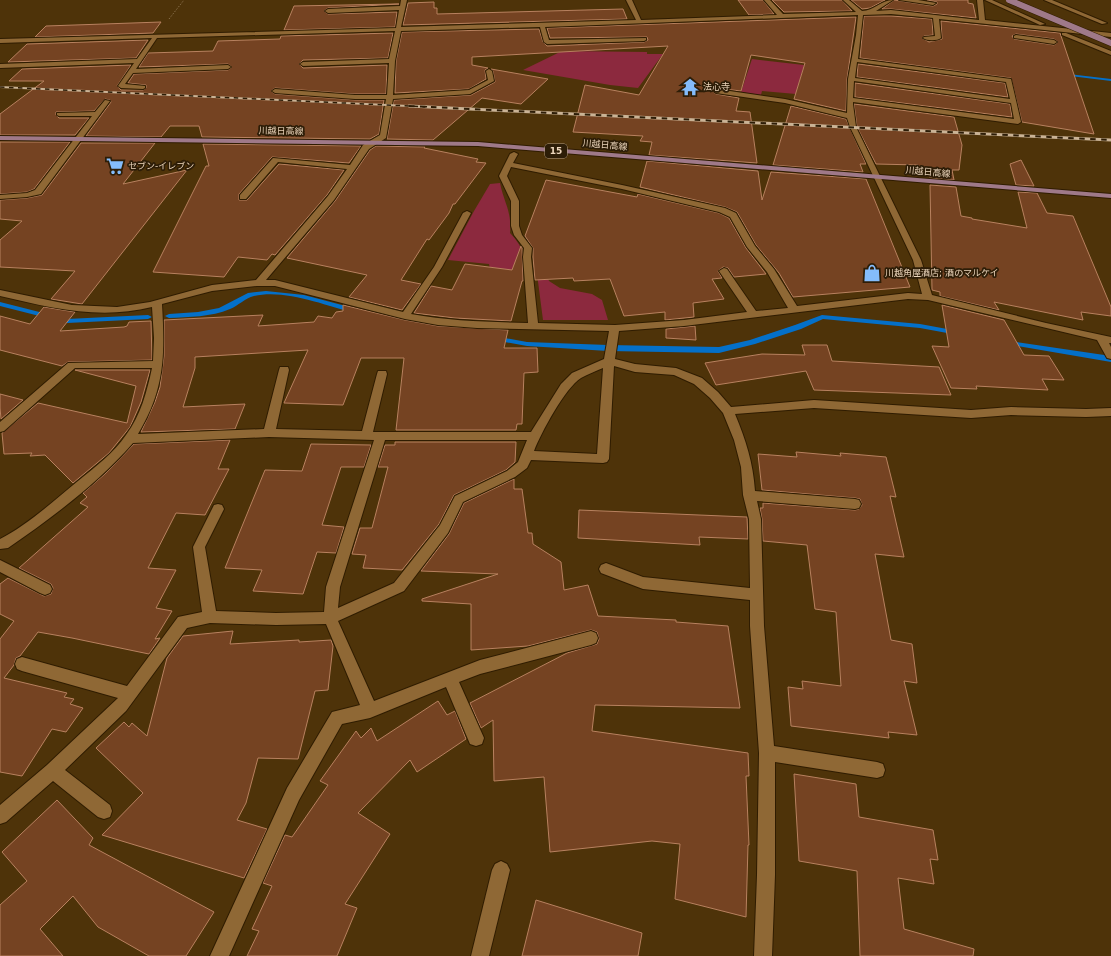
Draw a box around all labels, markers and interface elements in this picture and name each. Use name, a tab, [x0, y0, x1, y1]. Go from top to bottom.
temple icon: 法心寺	[680, 77, 700, 97]
place label: 法心寺	[703, 82, 730, 92]
street label: 川越日高線	[258, 126, 305, 136]
street label: 川越日高線	[582, 138, 629, 152]
road number: 15	[545, 144, 567, 158]
supermarket icon: セブン-イレブン	[105, 156, 125, 176]
place label: セブン-イレブン	[128, 161, 194, 171]
street label: 川越日高線	[905, 165, 952, 179]
shop icon: 川越角屋酒店; 酒のマルケイ	[862, 263, 882, 283]
place label: 川越角屋酒店; 酒のマルケイ	[885, 268, 999, 278]

